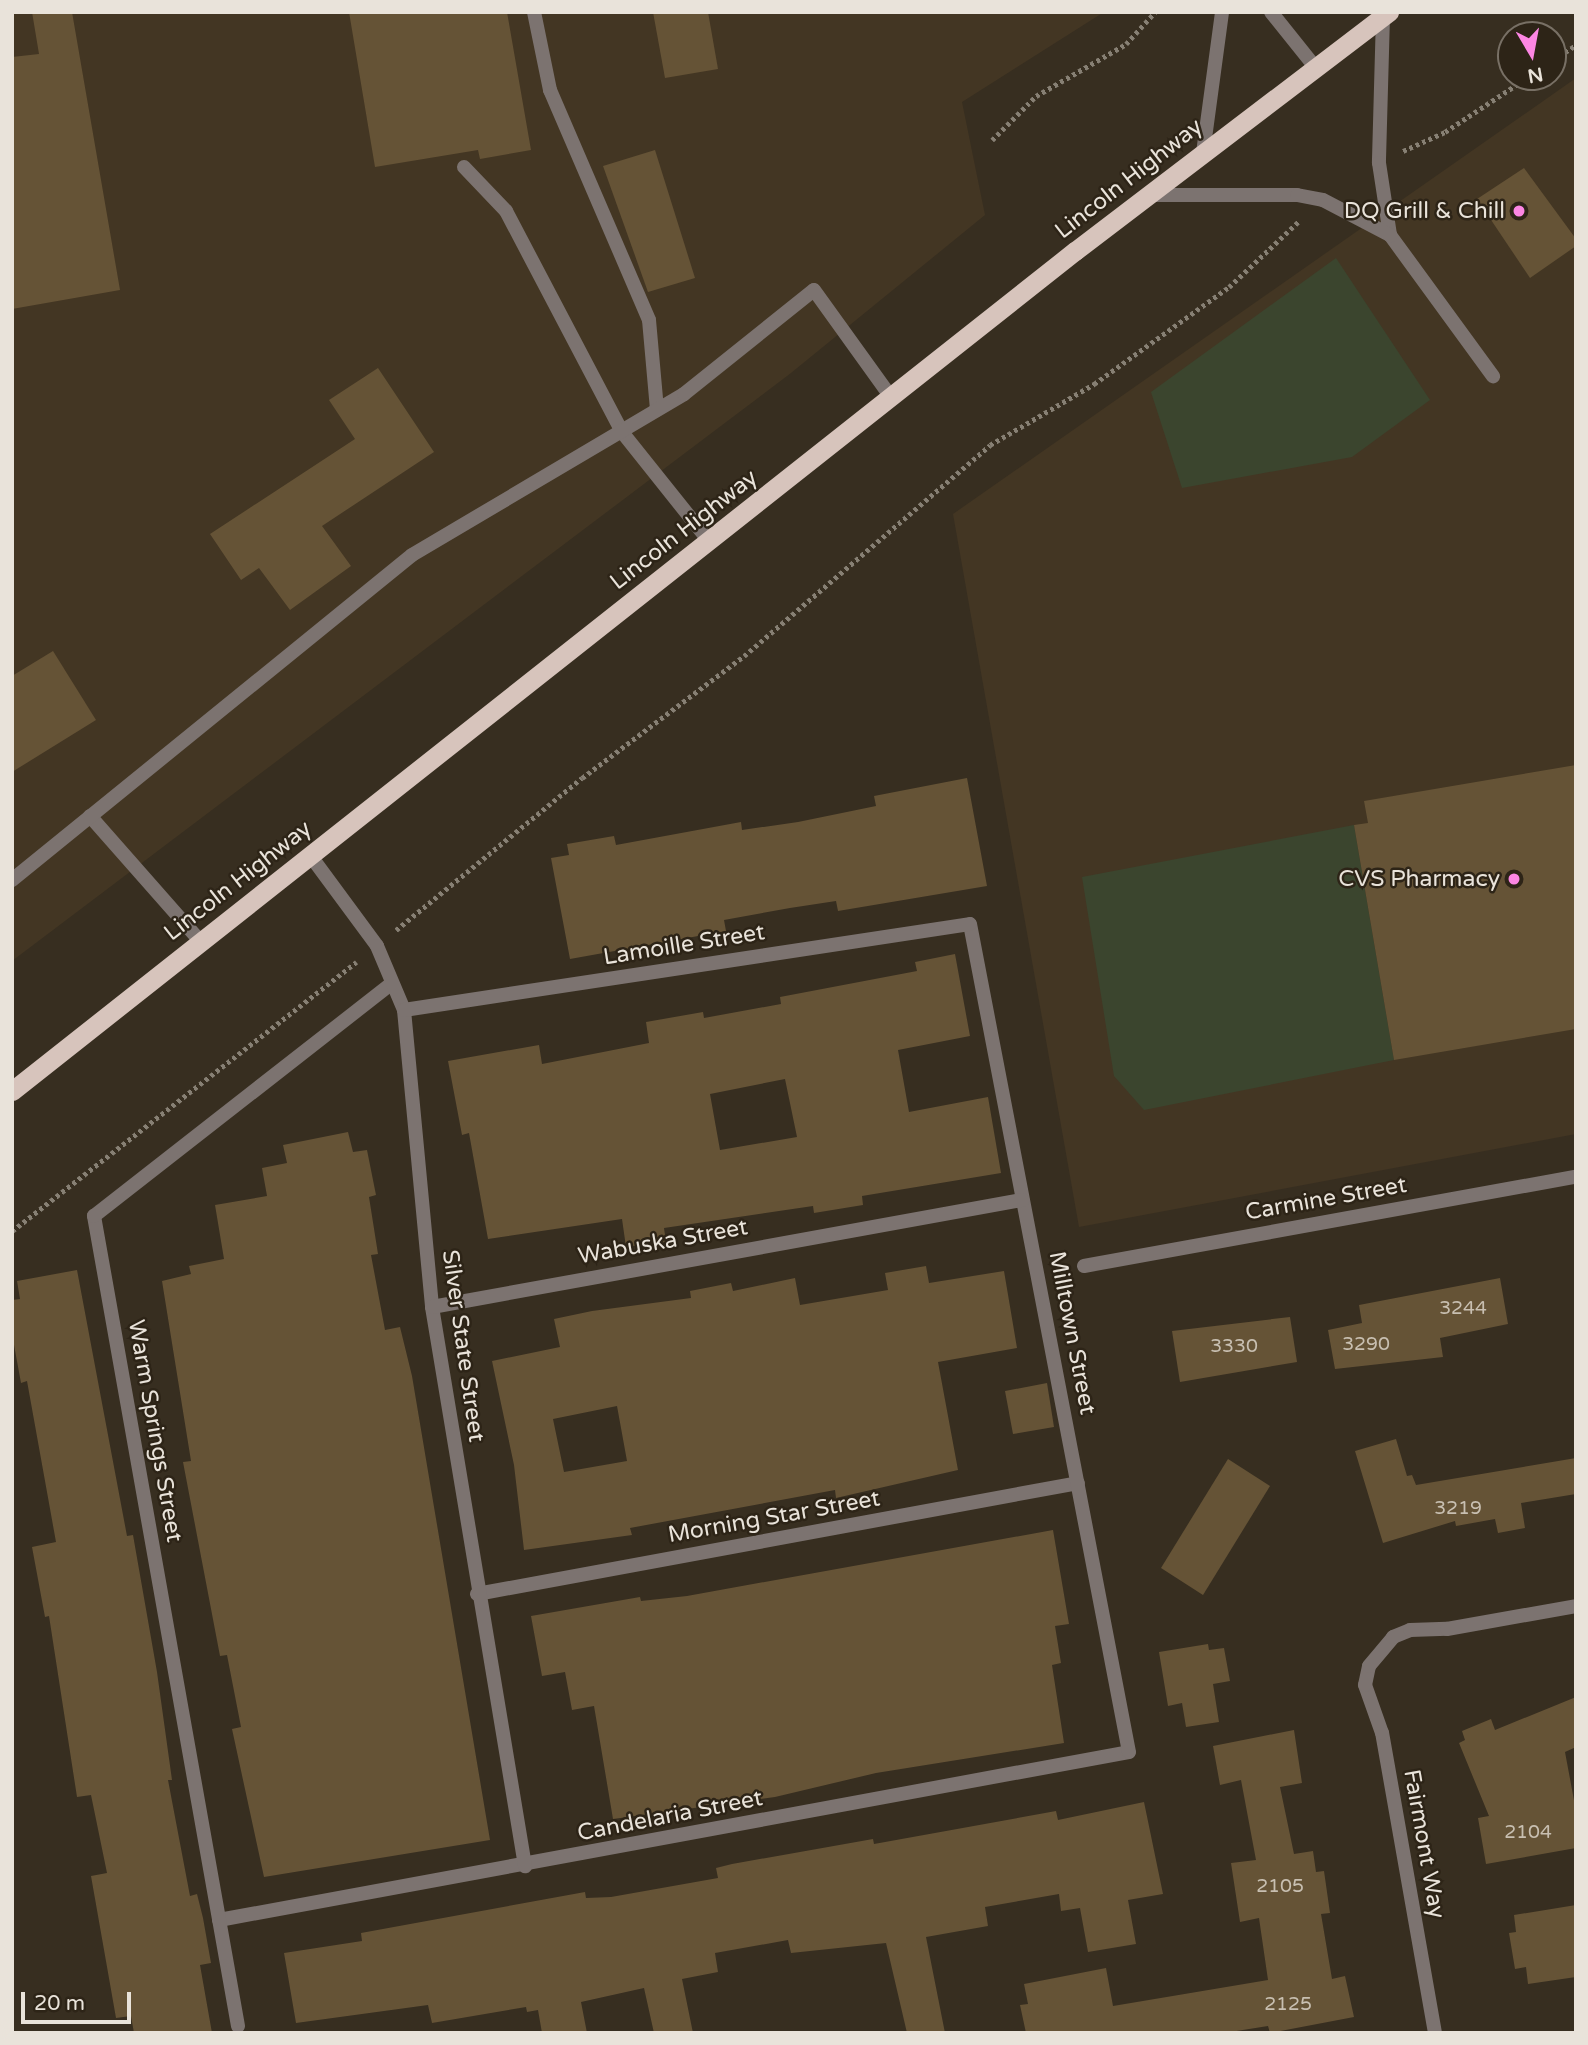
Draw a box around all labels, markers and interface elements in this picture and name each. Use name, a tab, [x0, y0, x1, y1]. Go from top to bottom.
north arrow	[1497, 21, 1567, 91]
text: N	[1526, 63, 1545, 87]
street label: Lincoln Highway	[1050, 113, 1208, 245]
place label: DQ Grill & Chill	[1344, 197, 1505, 225]
marker: DQ Grill & Chill	[1511, 203, 1527, 219]
street label: Lincoln Highway	[605, 464, 763, 596]
street label: Lincoln Highway	[159, 815, 317, 947]
place label: CVS Pharmacy	[1338, 865, 1500, 893]
marker: CVS Pharmacy	[1506, 871, 1522, 887]
street label: Lamoille Street	[601, 919, 767, 971]
street label: Carmine Street	[1243, 1171, 1409, 1227]
street label: Wabuska Street	[576, 1213, 750, 1271]
street label: Silver State Street	[436, 1248, 490, 1444]
street label: Milltown Street	[1043, 1249, 1101, 1417]
house number: 3244	[1439, 1298, 1487, 1320]
street label: Warm Springs Street	[122, 1318, 188, 1544]
house number: 3290	[1342, 1334, 1390, 1356]
house number: 3330	[1210, 1336, 1258, 1358]
street label: Morning Star Street	[666, 1485, 882, 1549]
house number: 3219	[1434, 1498, 1482, 1520]
street label: Fairmont Way	[1397, 1767, 1451, 1921]
street label: Candelaria Street	[575, 1784, 765, 1848]
house number: 2104	[1504, 1822, 1552, 1844]
house number: 2105	[1256, 1876, 1304, 1898]
scale bar	[24, 1979, 135, 2023]
text: 20 m	[34, 1991, 85, 2016]
house number: 2125	[1264, 1994, 1312, 2016]

